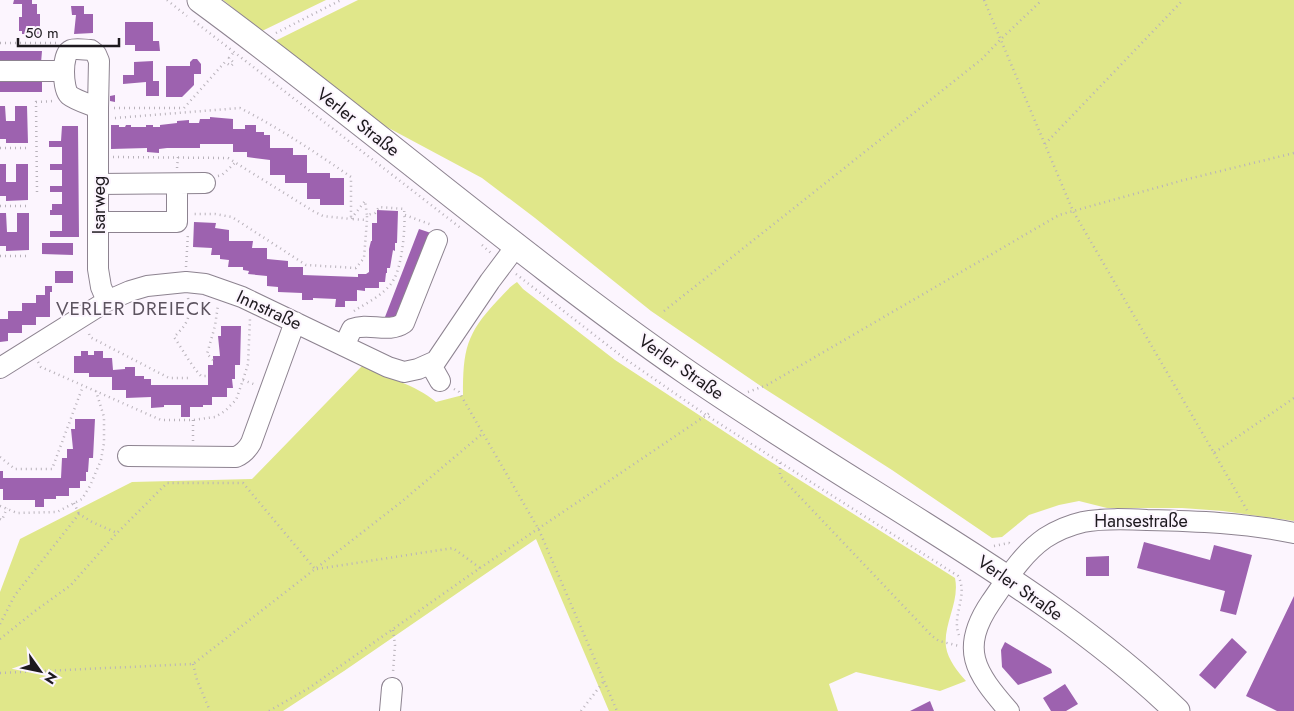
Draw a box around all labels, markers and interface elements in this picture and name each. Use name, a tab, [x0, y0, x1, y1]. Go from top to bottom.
scale bar	[18, 15, 119, 47]
text: 50 m	[25, 22, 59, 44]
street label: Verler Straße	[311, 81, 405, 163]
street label: Isarweg	[86, 176, 112, 234]
street label: Innstraße	[232, 284, 306, 336]
district label: VERLER DREIECK	[56, 295, 212, 322]
street label: Verler Straße	[633, 328, 729, 406]
street label: Hansestraße	[1094, 508, 1188, 534]
street label: Verler Straße	[972, 549, 1068, 627]
north arrow	[15, 646, 65, 696]
text: N	[39, 668, 62, 688]

